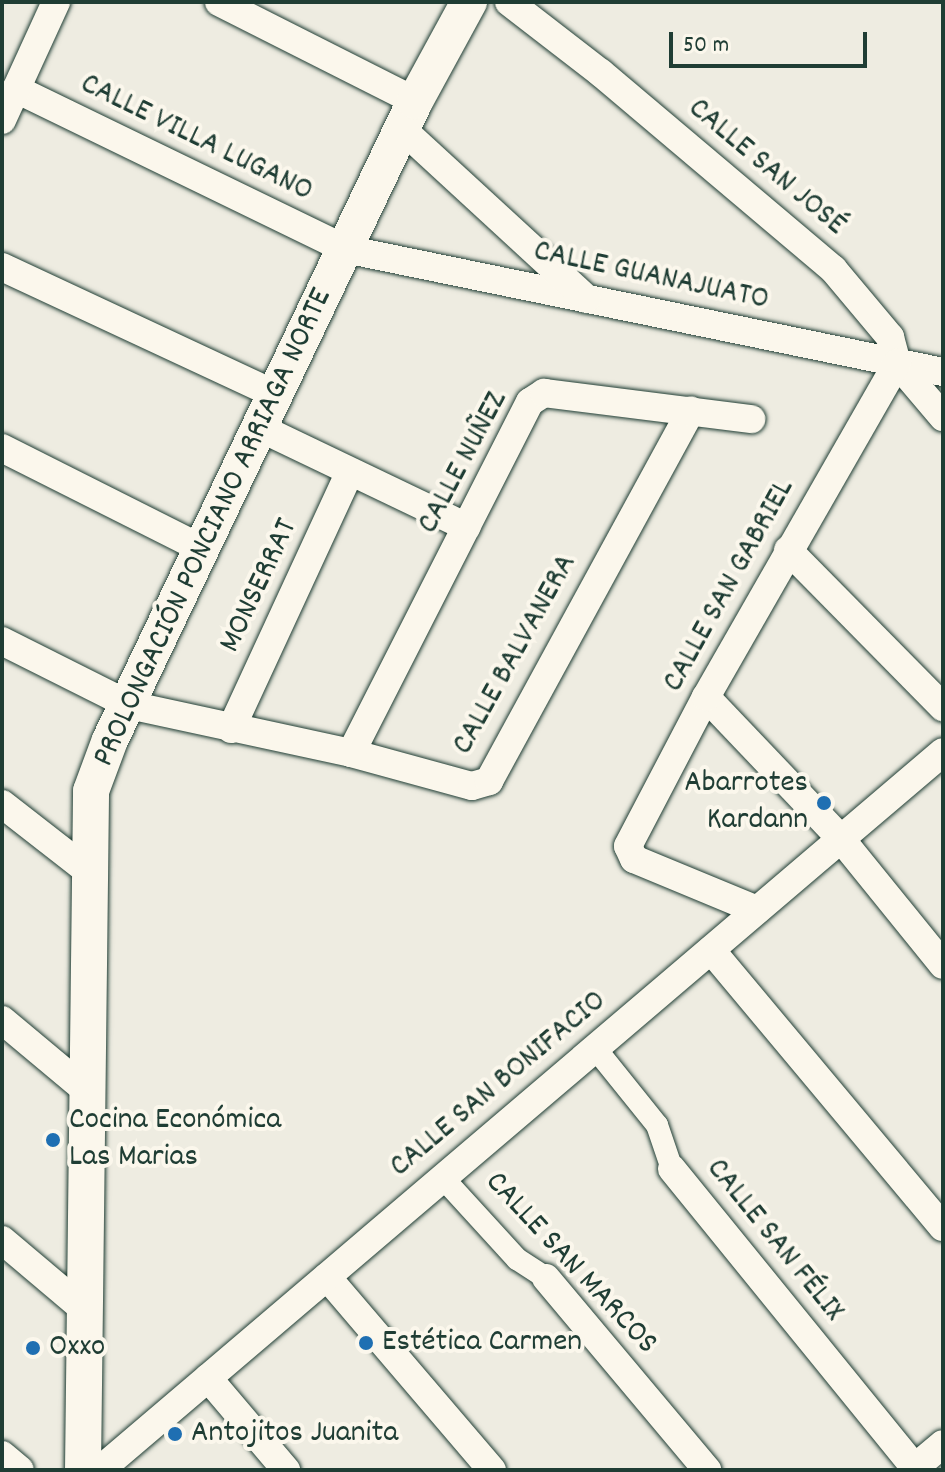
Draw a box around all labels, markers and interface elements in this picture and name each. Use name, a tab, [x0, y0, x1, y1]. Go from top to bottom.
scale bar	[673, 16, 871, 66]
text: 50 m	[683, 29, 729, 63]
street label: CALLE VILLA LUGANO	[73, 66, 319, 212]
street label: CALLE SAN JOSÉ	[679, 91, 853, 245]
street label: CALLE GUANAJUATO	[530, 233, 772, 321]
street label: PROLONGACIÓN PONCIANO ARRIAGA NORTE	[86, 283, 342, 773]
street label: CALLE NUÑEZ	[410, 385, 518, 541]
street label: CALLE SAN GABRIEL	[656, 473, 804, 699]
street label: MONSERRAT	[212, 513, 308, 659]
street label: CALLE BALVANERA	[445, 548, 587, 762]
place label: Abarrotes Kardann	[684, 766, 808, 841]
marker: Abarrotes Kardann	[815, 794, 833, 812]
street label: CALLE SAN BONIFACIO	[383, 983, 615, 1187]
place label: Cocina Económica Las Marias	[69, 1103, 281, 1178]
marker: Cocina Económica Las Marias	[44, 1131, 62, 1149]
street label: CALLE SAN FÉLIX	[696, 1152, 852, 1330]
street label: CALLE SAN MARCOS	[475, 1165, 665, 1363]
place label: Estética Carmen	[382, 1324, 582, 1362]
place label: Oxxo	[49, 1329, 105, 1367]
marker: Estética Carmen	[357, 1334, 375, 1352]
marker: Oxxo	[24, 1339, 42, 1357]
place label: Antojitos Juanita	[191, 1415, 398, 1453]
marker: Antojitos Juanita	[166, 1425, 184, 1443]

